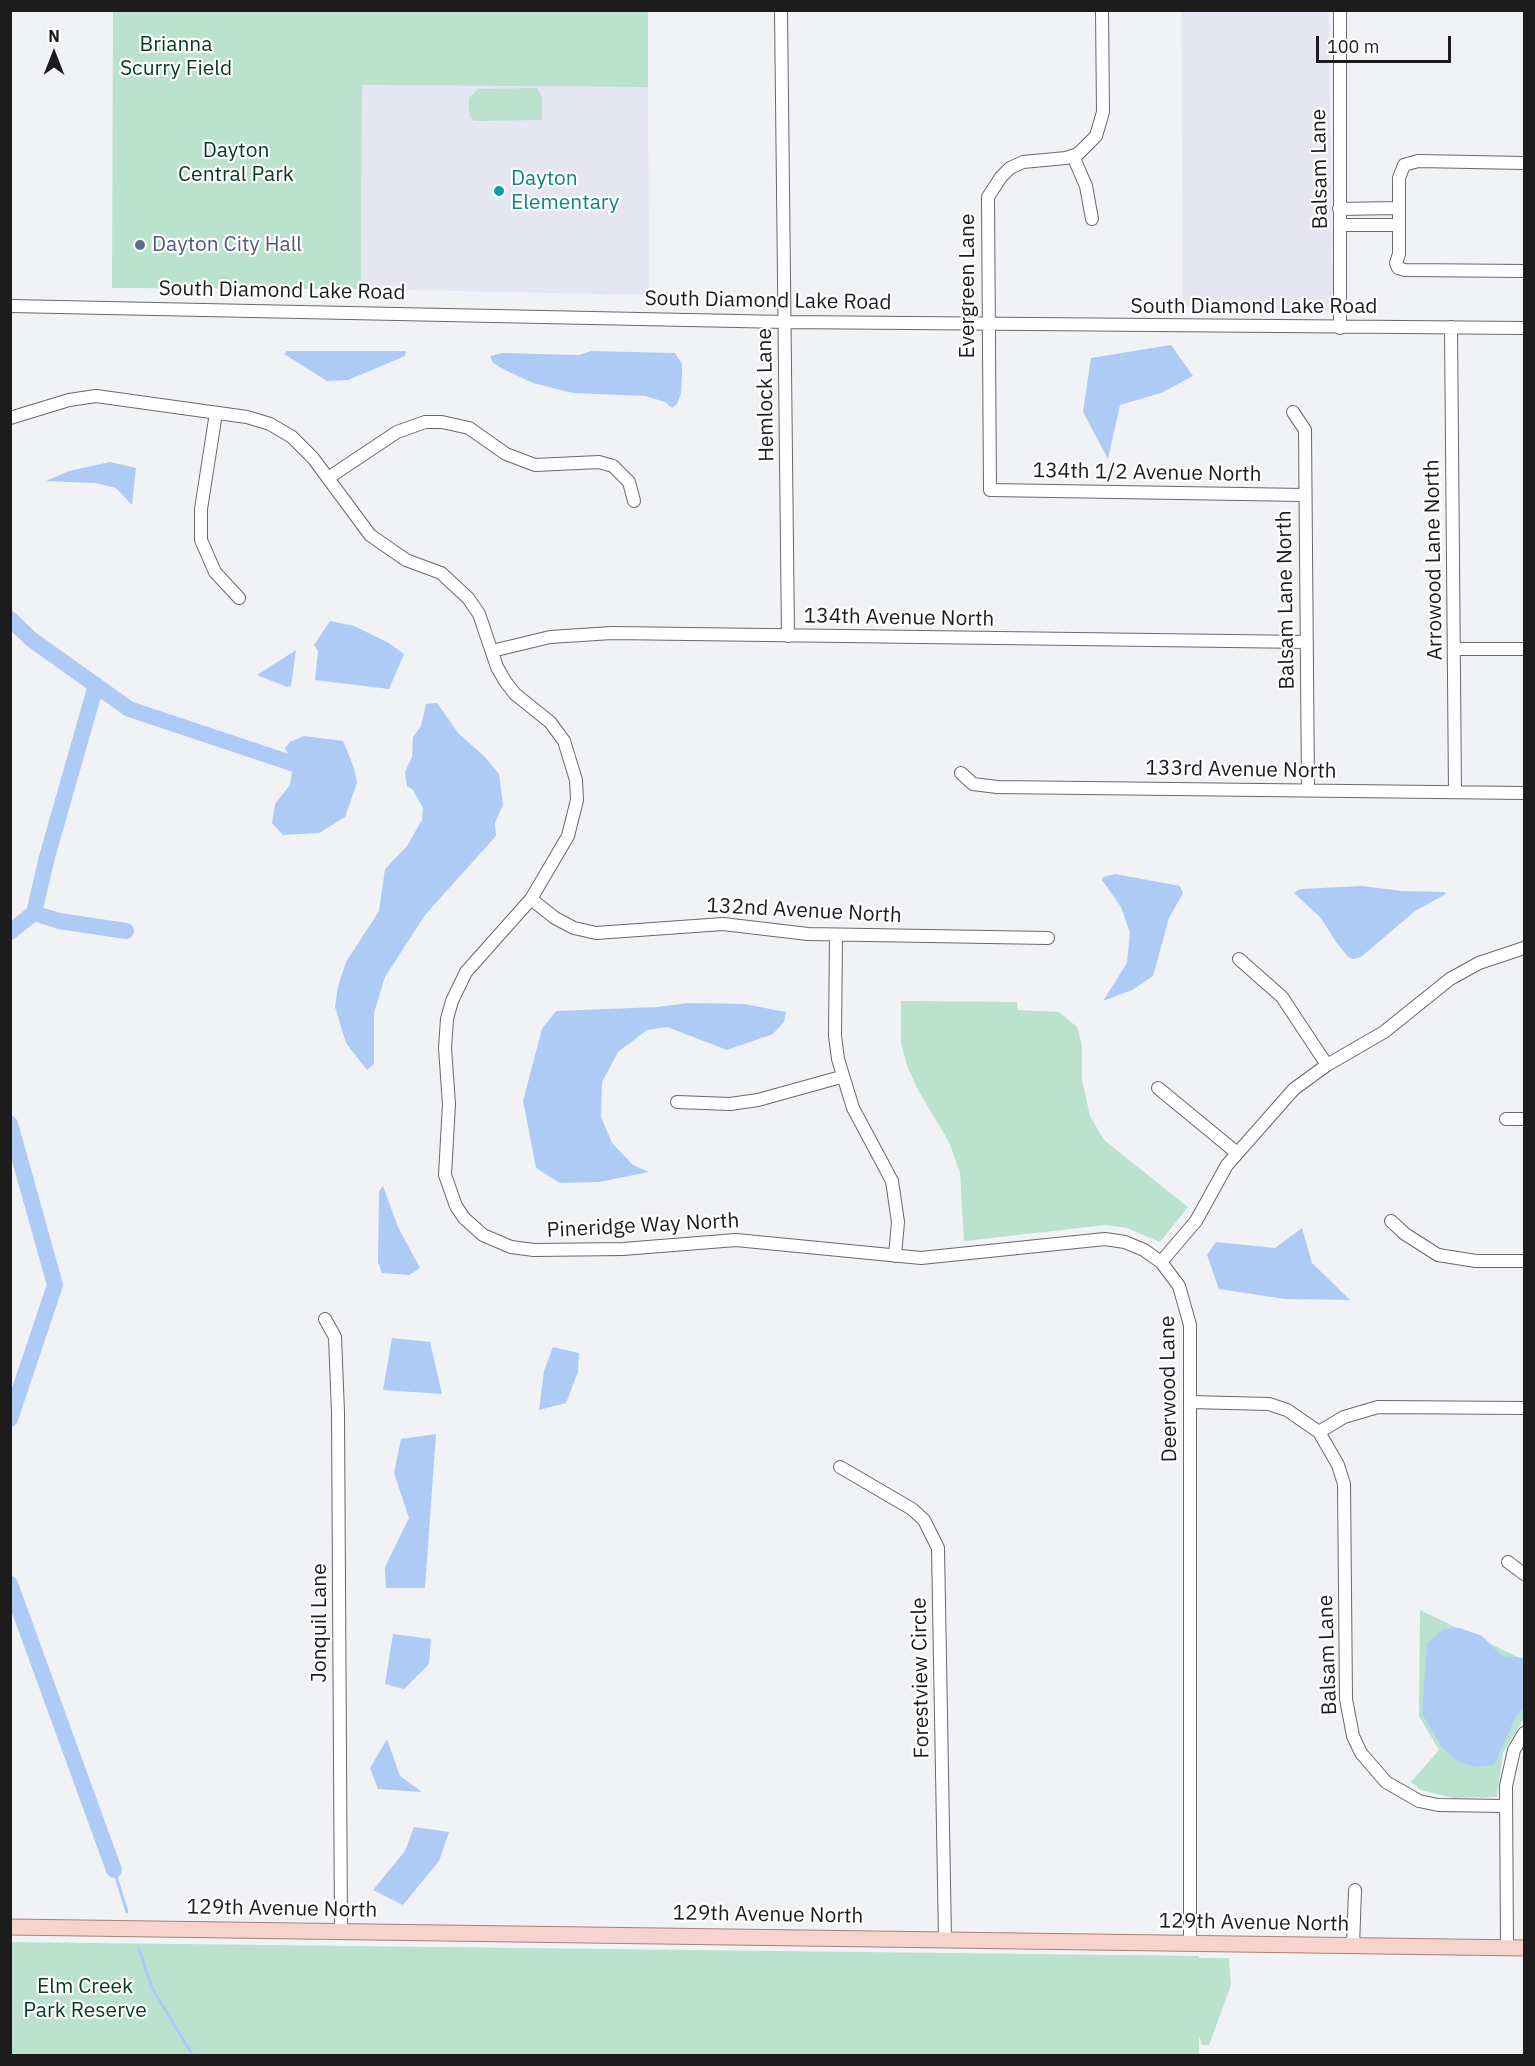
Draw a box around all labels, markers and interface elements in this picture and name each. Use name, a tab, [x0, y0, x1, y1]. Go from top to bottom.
north arrow	[24, 24, 84, 84]
scale bar	[1319, 24, 1454, 62]
text: N	[48, 26, 60, 46]
park label: Brianna Scurry Field	[120, 32, 232, 82]
text: 100 m	[1327, 35, 1379, 58]
street label: Balsam Lane	[1306, 109, 1334, 229]
park label: Dayton Central Park	[178, 138, 294, 188]
place label: Dayton Elementary	[511, 166, 619, 216]
marker: Dayton Elementary	[492, 184, 506, 198]
street label: Evergreen Lane	[955, 214, 981, 358]
place label: Dayton City Hall	[152, 232, 302, 258]
marker: Dayton City Hall	[133, 238, 147, 252]
street label: South Diamond Lake Road	[158, 276, 406, 306]
street label: South Diamond Lake Road	[644, 286, 892, 316]
street label: South Diamond Lake Road	[1130, 294, 1378, 320]
street label: Hemlock Lane	[752, 328, 780, 462]
street label: 134th 1/2 Avenue North	[1032, 458, 1262, 488]
street label: Arrowood Lane North	[1420, 459, 1448, 661]
street label: Balsam Lane North	[1272, 510, 1300, 690]
street label: 134th Avenue North	[803, 604, 995, 632]
street label: 133rd Avenue North	[1145, 756, 1337, 784]
street label: 132nd Avenue North	[706, 893, 902, 929]
street label: Pineridge Way North	[546, 1208, 740, 1244]
street label: Deerwood Lane	[1155, 1315, 1183, 1463]
street label: Jonquil Lane	[307, 1563, 333, 1683]
street label: Balsam Lane	[1313, 1594, 1343, 1716]
street label: Forestview Circle	[907, 1597, 935, 1759]
street label: 129th Avenue North	[186, 1895, 378, 1923]
street label: 129th Avenue North	[672, 1901, 864, 1929]
street label: 129th Avenue North	[1158, 1909, 1350, 1937]
park label: Elm Creek Park Reserve	[23, 1974, 147, 2024]

